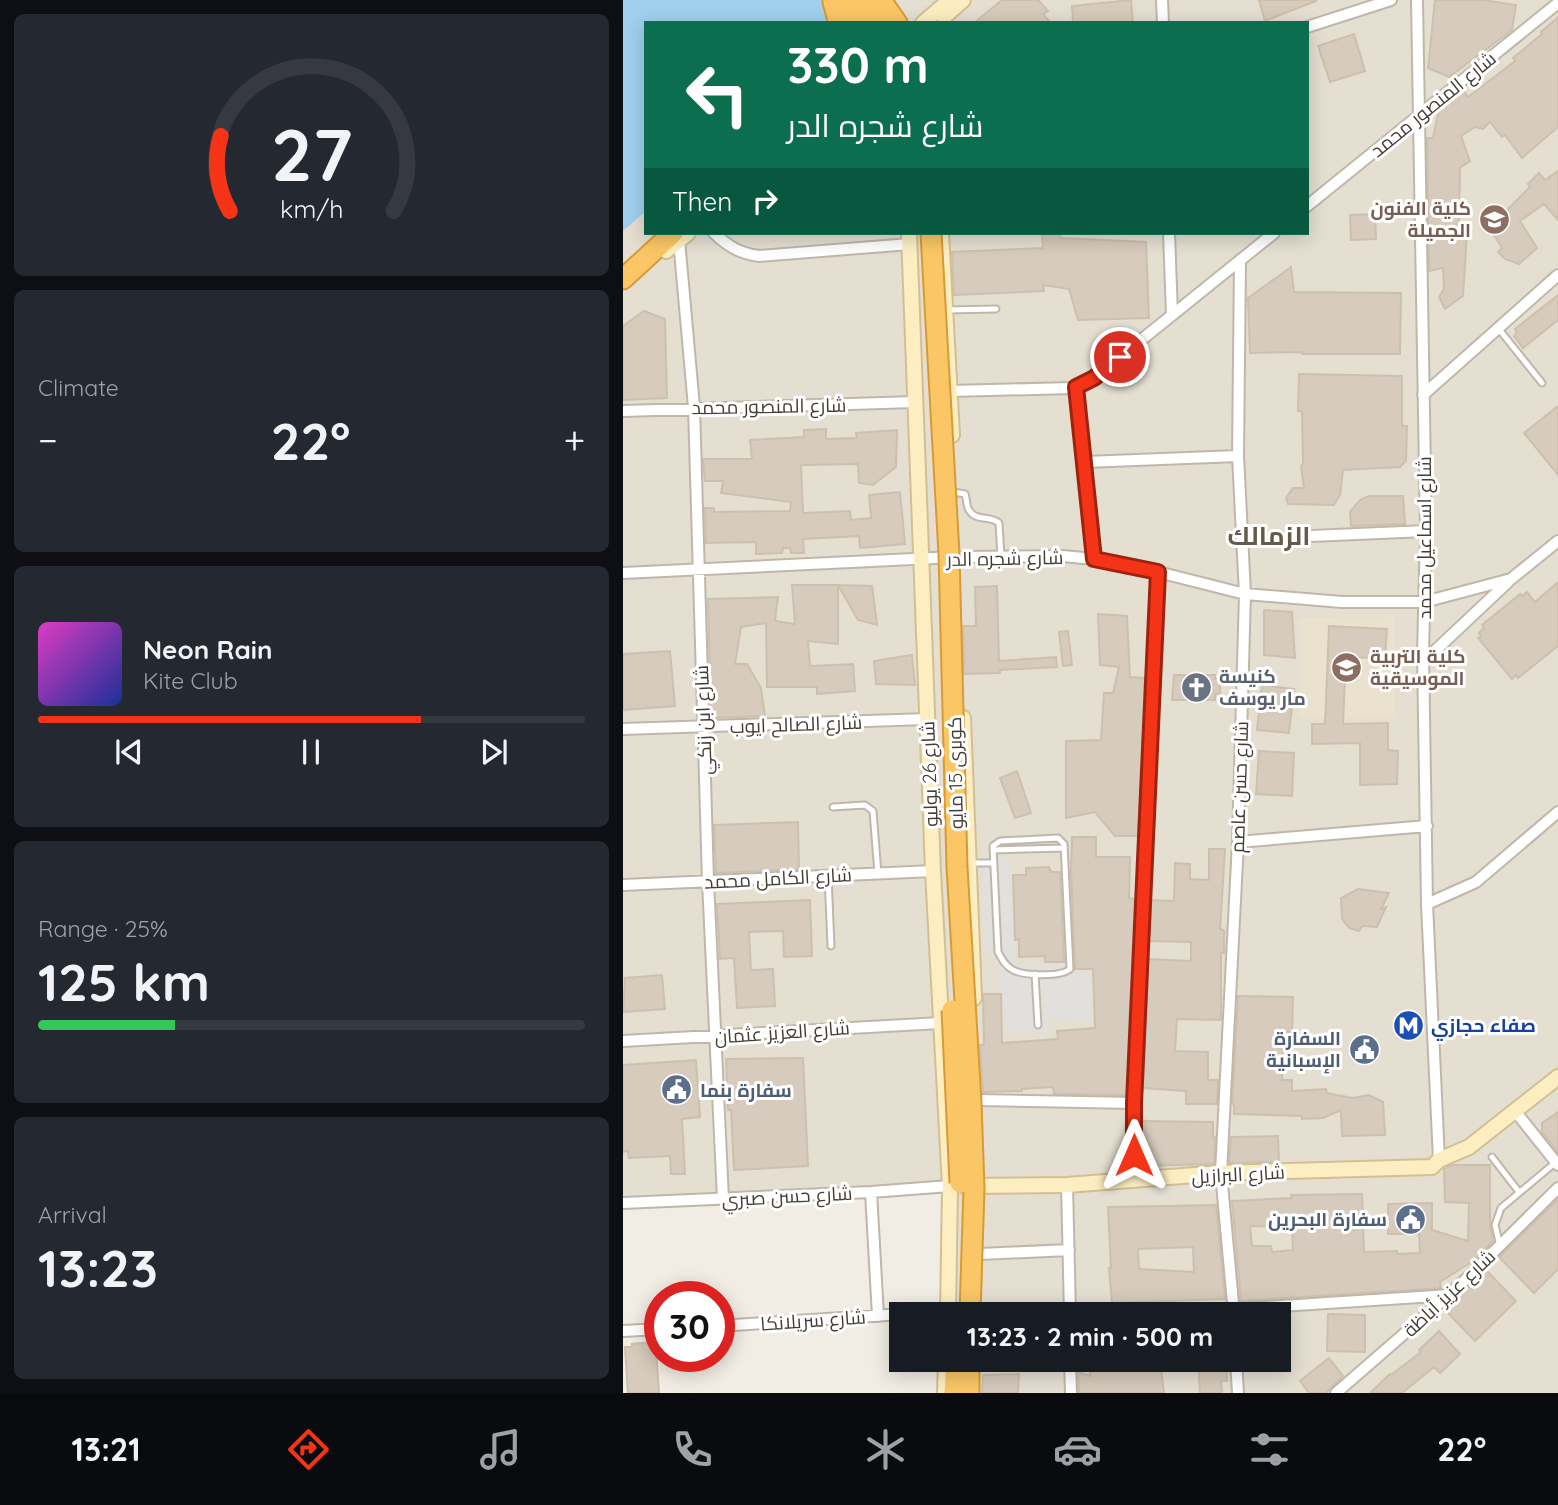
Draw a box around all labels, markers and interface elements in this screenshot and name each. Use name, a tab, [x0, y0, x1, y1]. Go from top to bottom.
text: 330 m	[787, 34, 929, 95]
street label: شارع المنصور محمد	[1365, 46, 1502, 164]
icon: left	[672, 49, 763, 140]
text: شارع شجره الدر	[787, 105, 983, 145]
text: 27	[271, 108, 352, 199]
icon: right	[746, 182, 784, 220]
text: Then	[672, 185, 732, 218]
text: km/h	[280, 193, 343, 224]
place label: كلية الفنون الجميلة	[1371, 196, 1471, 242]
school or university icon: كلية الفنون الجميلة	[1477, 202, 1511, 236]
pin	[1090, 327, 1150, 387]
icon: arrive	[1101, 338, 1139, 376]
text: Climate	[38, 373, 119, 402]
street label: شارع المنصور محمد	[691, 393, 847, 421]
text: 22°	[271, 408, 350, 473]
text: −	[38, 416, 58, 464]
text: +	[564, 416, 585, 464]
street label: شارع اسماعيل محمد	[1412, 456, 1438, 620]
district label: الزمالك	[1228, 519, 1310, 552]
street label: شارع شجره الدر	[945, 545, 1064, 573]
text: Neon Rain	[143, 633, 272, 666]
place label: كلية التربية الموسيقية	[1370, 644, 1466, 690]
school or university icon: كلية التربية الموسيقية	[1330, 650, 1364, 684]
place label: كنيسة مار يوسف	[1219, 664, 1306, 710]
street label: شارع ابن زنكي	[689, 665, 720, 775]
text: Kite Club	[143, 666, 238, 695]
church icon: كنيسة مار يوسف	[1179, 670, 1213, 704]
street label: شارع الصالح ايوب	[729, 710, 863, 740]
street label: كوبرى 15 مايو	[942, 717, 968, 829]
street label: شارع 26 يوليو	[915, 721, 945, 827]
street label: شارع حسن عاصم	[1225, 721, 1255, 853]
icon: previous	[110, 733, 148, 771]
icon: pause	[292, 733, 330, 771]
icon: next	[475, 733, 513, 771]
street label: شارع الكامل محمد	[704, 862, 853, 896]
text: Range · 25%	[38, 914, 168, 943]
text: 125 km	[38, 949, 210, 1014]
metro station icon: صفاء حجازي	[1391, 1008, 1425, 1042]
place label: صفاء حجازي	[1431, 1013, 1536, 1041]
street label: شارع العزيز عثمان	[714, 1015, 851, 1051]
place label: السفارة الإسبانية	[1266, 1026, 1341, 1074]
public building icon: السفارة الإسبانية	[1347, 1032, 1381, 1066]
public building icon: سفارة بنما	[660, 1073, 694, 1107]
place label: سفارة بنما	[700, 1078, 792, 1102]
position arrow	[1097, 1118, 1171, 1192]
street label: شارع البرازيل	[1191, 1160, 1285, 1190]
street label: شارع حسن صبري	[721, 1181, 853, 1214]
text: Arrival	[38, 1200, 107, 1229]
public building icon: سفارة البحرين	[1393, 1202, 1427, 1236]
place label: سفارة البحرين	[1268, 1207, 1387, 1231]
text: 13:23	[38, 1235, 158, 1300]
street label: شارع عزيز أباظة	[1398, 1244, 1501, 1343]
speed limit sign: 30	[644, 1281, 735, 1372]
street label: شارع سريلانكا	[759, 1304, 867, 1338]
text: 13:23 · 2 min · 500 m	[967, 1320, 1213, 1353]
icon: directions	[284, 1425, 333, 1474]
icon: music	[476, 1425, 525, 1474]
icon: phone	[668, 1425, 717, 1474]
icon: climate	[861, 1425, 910, 1474]
icon: car	[1053, 1425, 1102, 1474]
icon: filters	[1245, 1425, 1294, 1474]
text: 13:21	[72, 1429, 141, 1469]
text: 22°	[1437, 1429, 1486, 1469]

